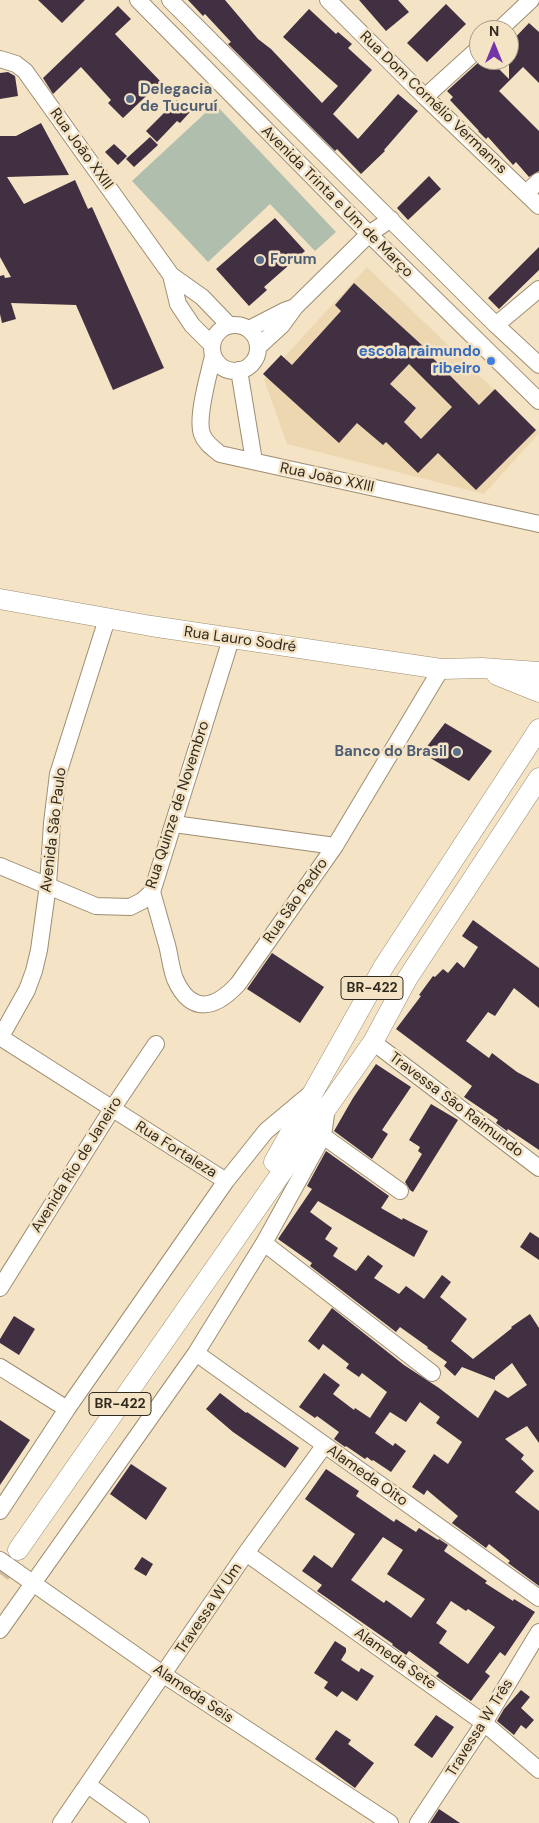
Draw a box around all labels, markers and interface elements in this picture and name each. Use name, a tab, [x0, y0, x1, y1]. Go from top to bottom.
north arrow	[469, 20, 519, 70]
text: N	[489, 22, 499, 40]
street label: Rua Dom Cornélio Vermanns	[356, 28, 510, 178]
place label: Delegacia de Tucuruí	[140, 81, 218, 116]
marker: Delegacia de Tucuruí	[124, 93, 136, 105]
street label: Rua João XXIII	[46, 105, 116, 193]
street label: Avenida Trinta e Um de Março	[257, 122, 417, 282]
place label: Forum	[270, 251, 317, 269]
marker: Forum	[254, 254, 266, 266]
place label: escola raimundo ribeiro	[359, 343, 481, 378]
marker: escola raimundo ribeiro	[485, 355, 497, 367]
street label: Rua João XXIII	[278, 459, 376, 497]
street label: Rua Lauro Sodré	[183, 623, 297, 657]
street label: Rua Quinze de Novembro	[142, 719, 214, 891]
place label: Banco do Brasil	[335, 743, 447, 761]
marker: Banco do Brasil	[451, 746, 463, 758]
street label: Avenida São Paulo	[37, 766, 71, 894]
street label: Rua São Pedro	[260, 855, 332, 947]
road number: BR-422	[341, 976, 403, 1000]
street label: Travessa São Raimundo	[385, 1049, 527, 1161]
street label: Avenida Rio de Janeiro	[28, 1094, 126, 1236]
street label: Rua Fortaleza	[132, 1118, 220, 1182]
road number: BR-422	[89, 1392, 151, 1416]
street label: Alameda Oito	[323, 1441, 411, 1511]
street label: Travessa W Um	[172, 1560, 246, 1658]
street label: Alameda Sete	[350, 1624, 440, 1694]
street label: Alameda Seis	[149, 1660, 237, 1728]
street label: Travessa W Três	[443, 1676, 517, 1780]

